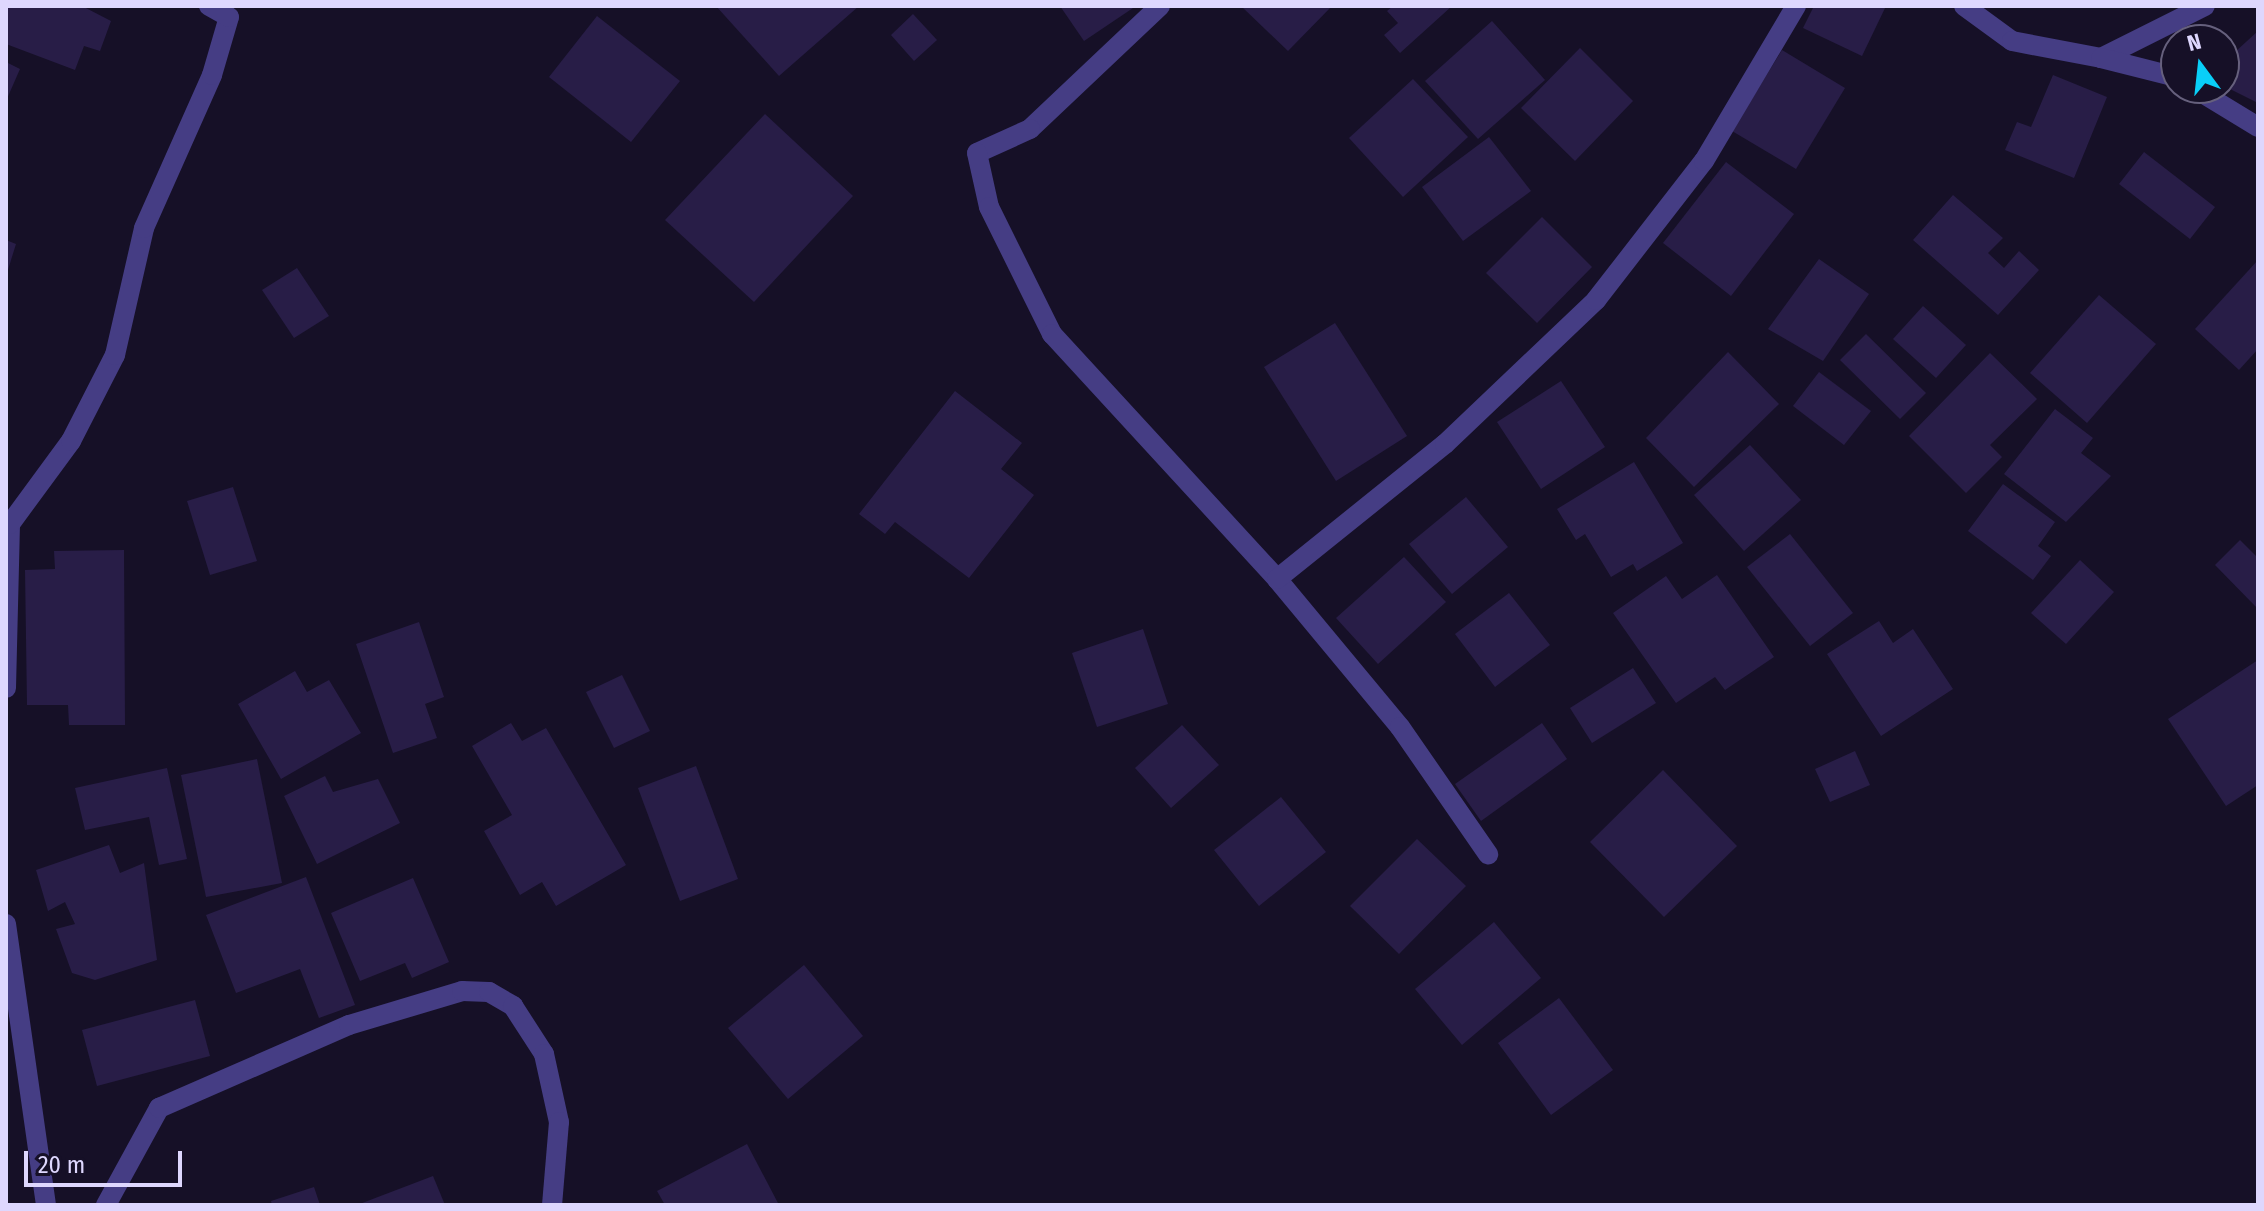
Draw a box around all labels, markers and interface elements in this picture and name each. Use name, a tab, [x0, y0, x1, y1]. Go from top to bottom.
north arrow	[2160, 24, 2240, 104]
text: N	[2184, 28, 2204, 57]
scale bar	[28, 1135, 186, 1185]
text: 20 m	[38, 1151, 85, 1179]

